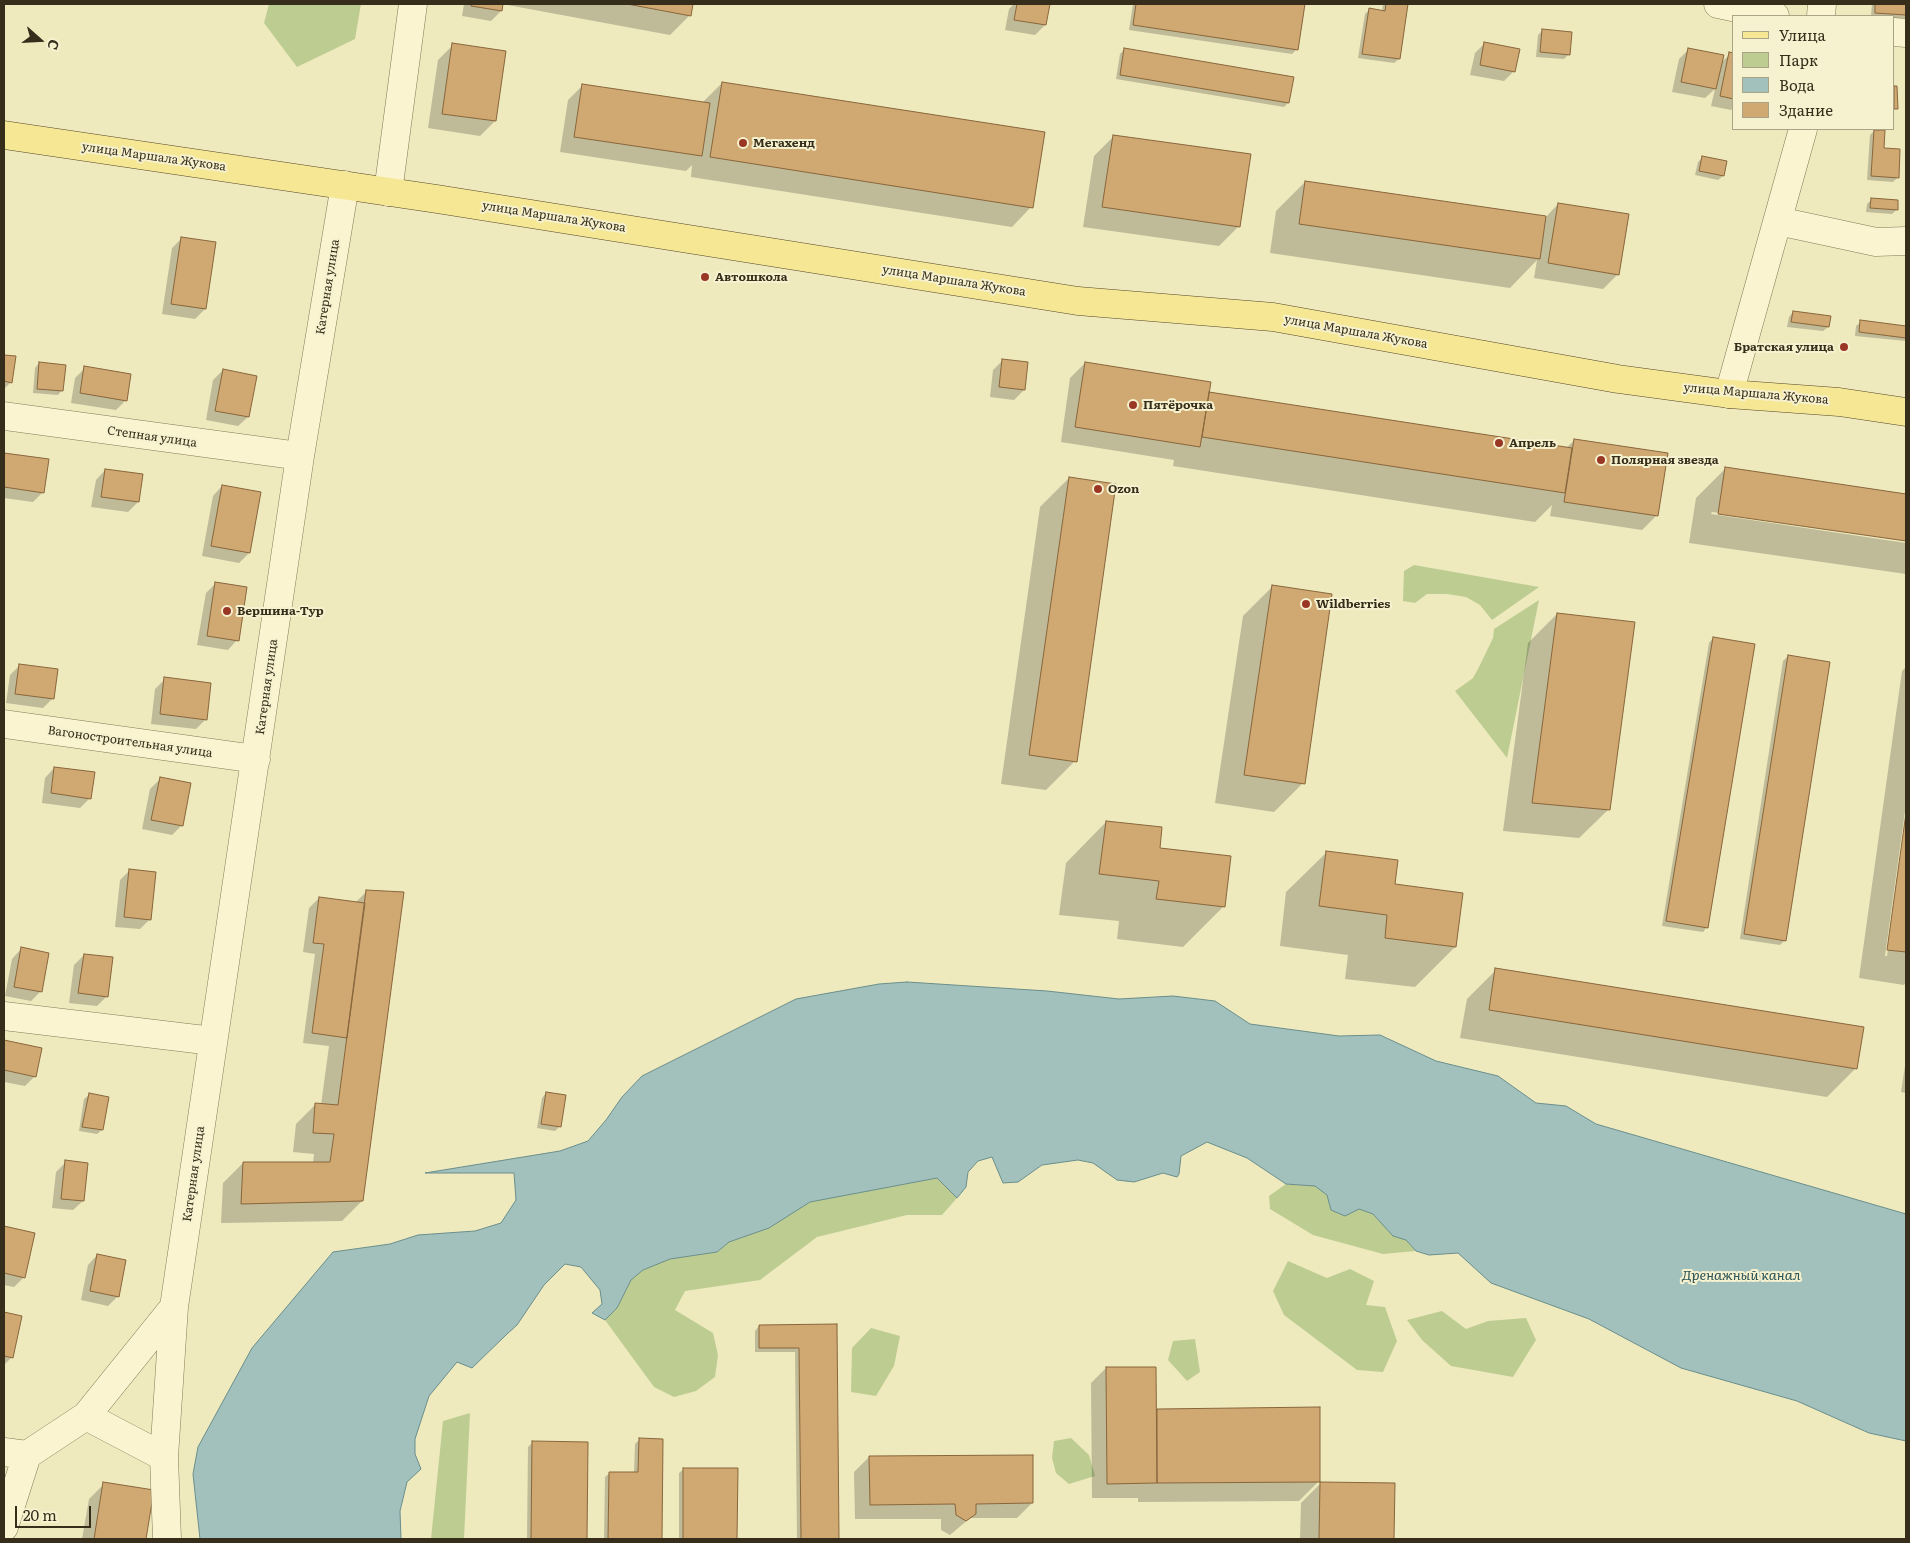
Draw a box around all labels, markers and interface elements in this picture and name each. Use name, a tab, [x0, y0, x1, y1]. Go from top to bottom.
north arrow	[15, 15, 65, 65]
legend	[1732, 15, 1895, 130]
text: Улица	[1779, 23, 1826, 46]
text: С	[43, 37, 65, 53]
text: Парк	[1779, 48, 1818, 71]
text: Вода	[1779, 73, 1815, 96]
text: Здание	[1779, 98, 1833, 121]
place label: Мегахенд	[753, 136, 815, 150]
marker: Мегахенд	[737, 137, 749, 149]
street label: улица Маршала Жукова	[81, 140, 227, 174]
street label: улица Маршала Жукова	[481, 199, 627, 235]
street label: Катерная улица	[313, 238, 343, 336]
street label: улица Маршала Жукова	[881, 263, 1027, 299]
place label: Автошкола	[715, 270, 788, 284]
marker: Автошкола	[699, 271, 711, 283]
street label: улица Маршала Жукова	[1283, 312, 1429, 352]
place label: Братская улица	[1734, 340, 1834, 354]
marker: Братская улица	[1838, 341, 1850, 353]
street label: улица Маршала Жукова	[1683, 380, 1829, 408]
place label: Пятёрочка	[1143, 398, 1213, 412]
marker: Пятёрочка	[1127, 399, 1139, 411]
street label: Степная улица	[106, 424, 198, 450]
place label: Апрель	[1509, 436, 1556, 450]
marker: Апрель	[1493, 437, 1505, 449]
place label: Полярная звезда	[1611, 453, 1719, 467]
marker: Полярная звезда	[1595, 454, 1607, 466]
place label: Ozon	[1108, 482, 1139, 496]
marker: Ozon	[1092, 483, 1104, 495]
place label: Wildberries	[1316, 597, 1390, 611]
marker: Wildberries	[1300, 598, 1312, 610]
place label: Вершина-Тур	[237, 604, 324, 618]
marker: Вершина-Тур	[221, 605, 233, 617]
street label: Катерная улица	[253, 638, 281, 736]
street label: Вагоностроительная улица	[47, 723, 213, 761]
street label: Катерная улица	[180, 1125, 208, 1223]
water label: Дренажный канал	[1682, 1268, 1800, 1284]
scale bar	[18, 1496, 94, 1528]
text: 20 m	[23, 1503, 57, 1526]

